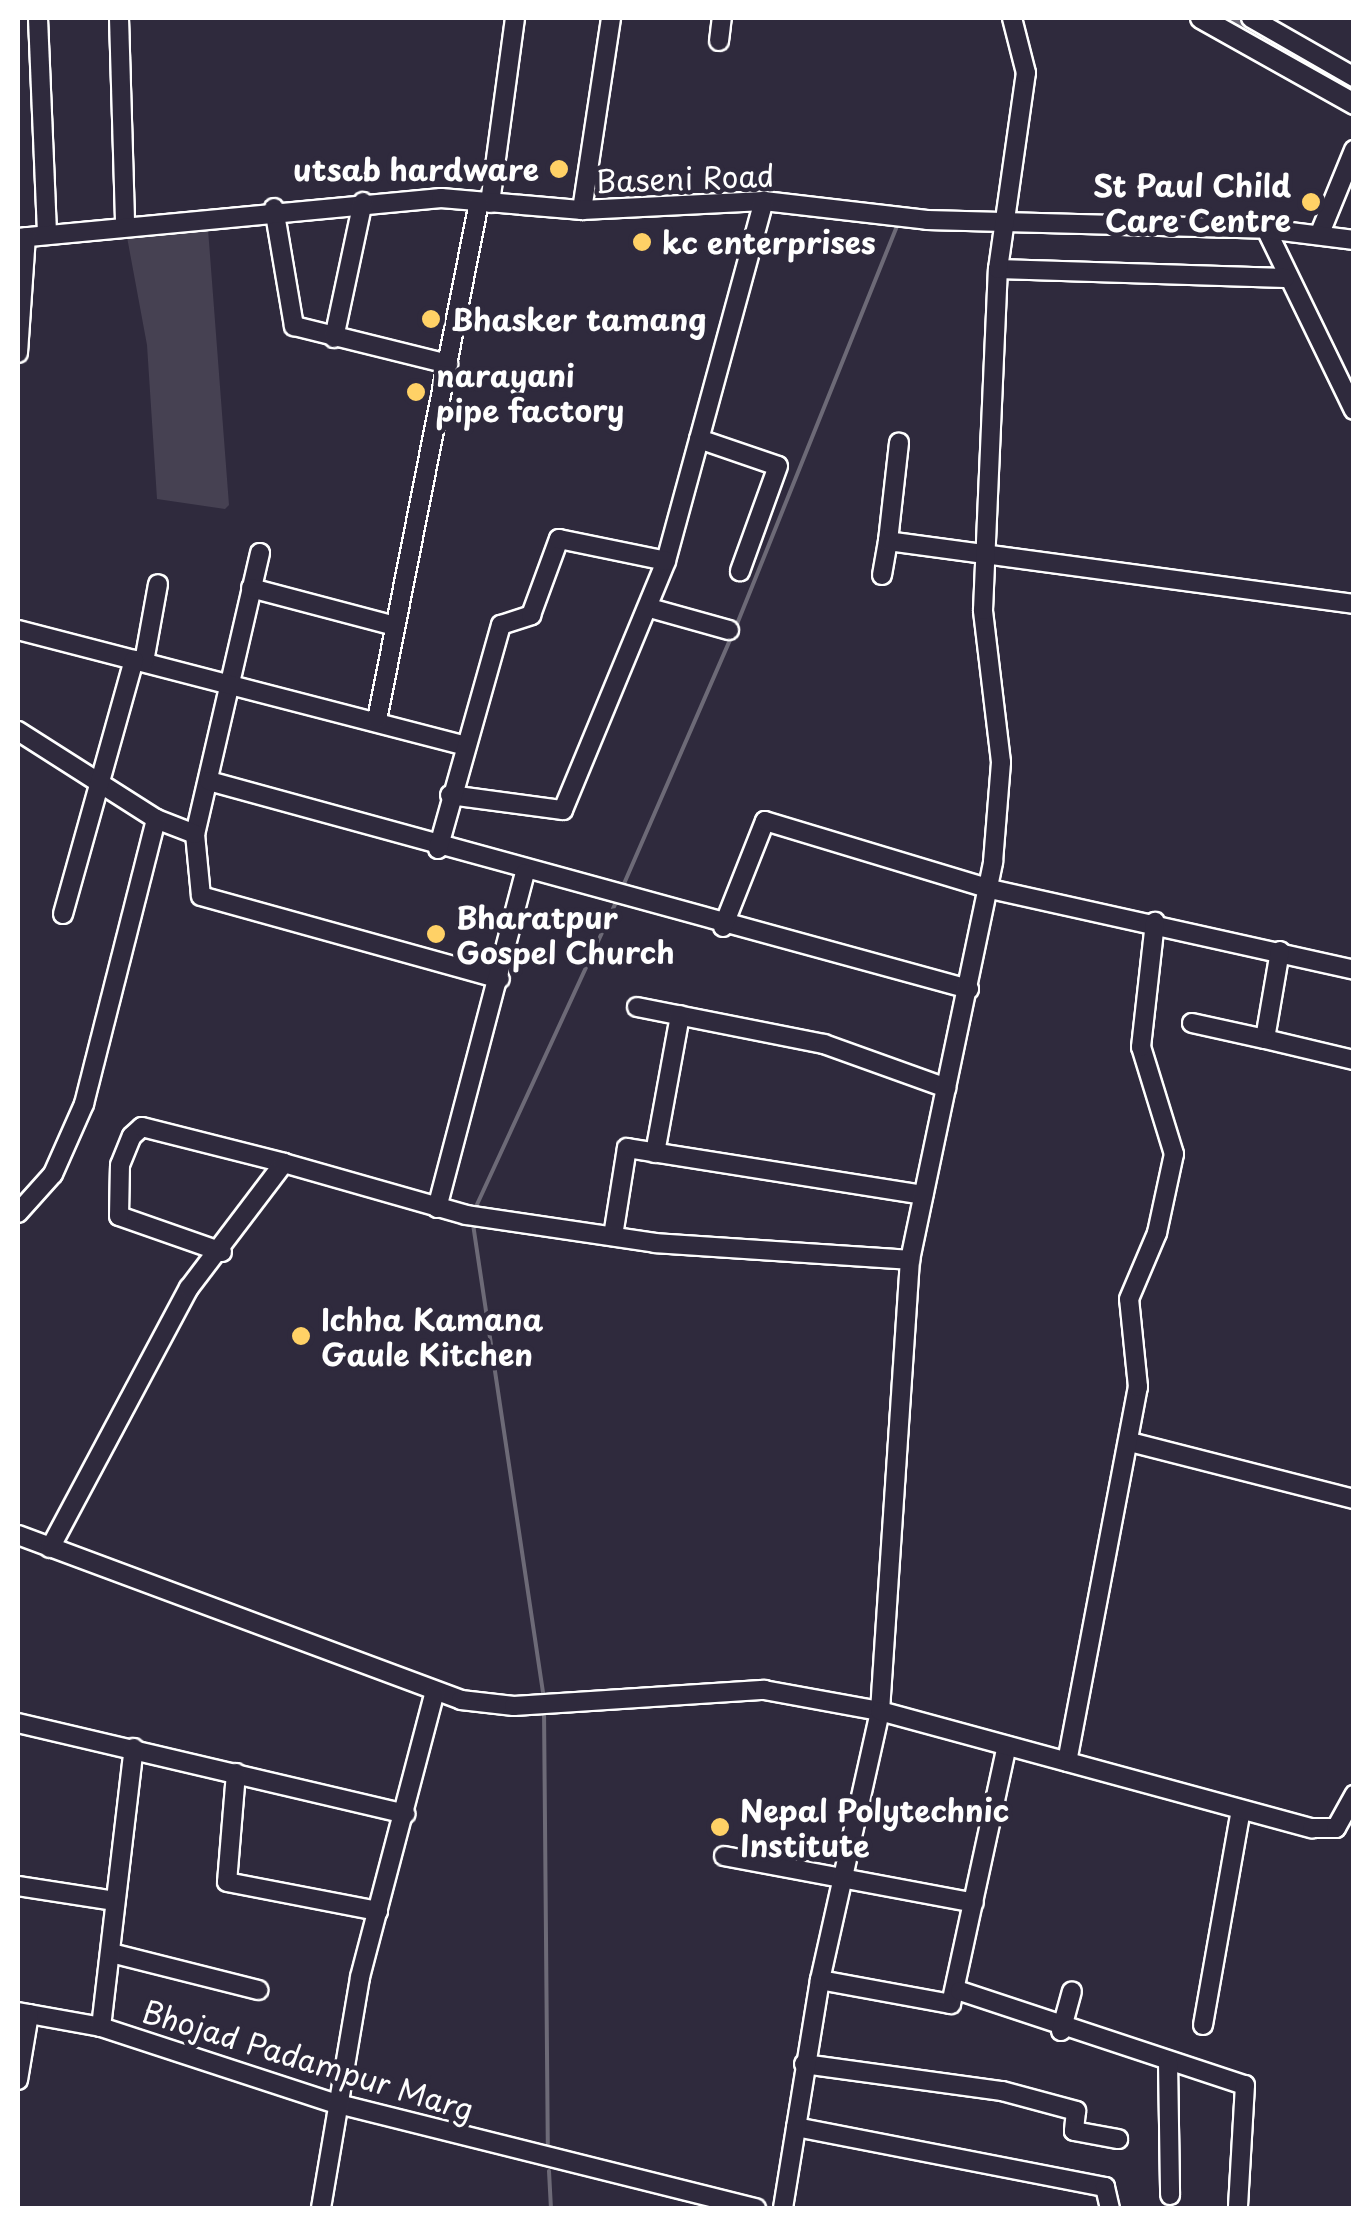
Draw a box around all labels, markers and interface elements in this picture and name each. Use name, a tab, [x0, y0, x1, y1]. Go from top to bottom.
place label: utsab hardware	[295, 151, 539, 187]
street label: Baseni Road	[595, 157, 775, 199]
marker: utsab hardware	[548, 158, 570, 180]
place label: St Paul Child Care Centre	[1095, 167, 1291, 238]
marker: St Paul Child Care Centre	[1300, 191, 1322, 213]
place label: kc enterprises	[662, 224, 877, 260]
marker: kc enterprises	[631, 231, 653, 253]
place label: Bhasker tamang	[451, 301, 707, 337]
marker: Bhasker tamang	[420, 308, 442, 330]
place label: narayani pipe factory	[436, 357, 624, 428]
marker: narayani pipe factory	[405, 381, 427, 403]
place label: Bharatpur Gospel Church	[456, 899, 675, 970]
marker: Bharatpur Gospel Church	[425, 923, 447, 945]
place label: Ichha Kamana Gaule Kitchen	[321, 1301, 541, 1372]
marker: Ichha Kamana Gaule Kitchen	[290, 1325, 312, 1347]
place label: Nepal Polytechnic Institute	[740, 1792, 1010, 1862]
marker: Nepal Polytechnic Institute	[709, 1816, 731, 1838]
street label: Bhojad Padampur Marg	[139, 1993, 477, 2127]

